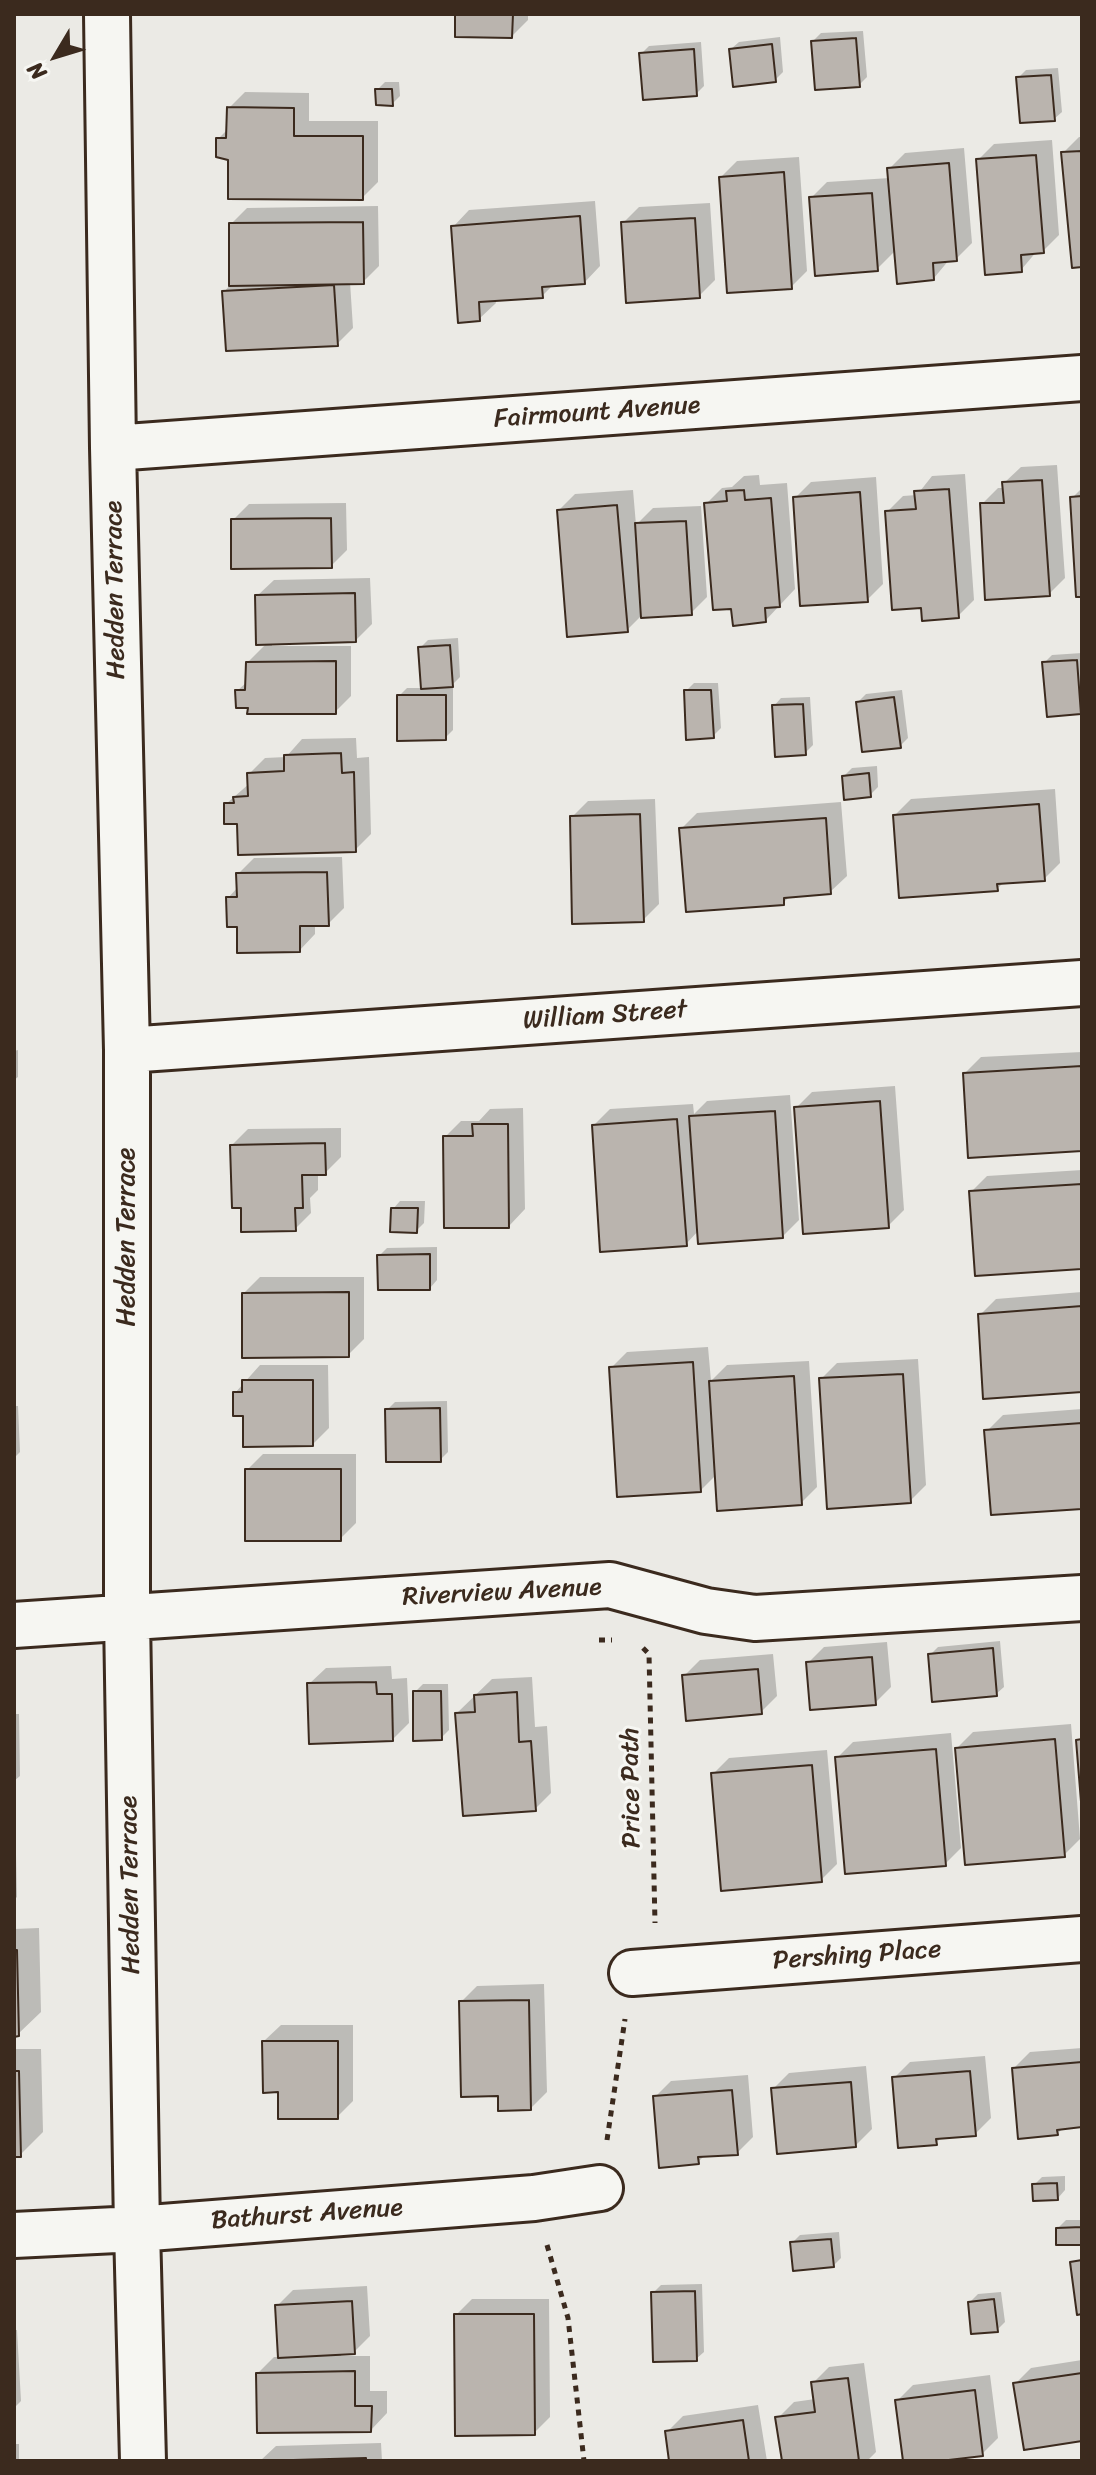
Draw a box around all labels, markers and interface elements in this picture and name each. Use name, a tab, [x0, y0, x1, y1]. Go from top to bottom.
north arrow	[16, 16, 96, 96]
text: N	[17, 53, 57, 89]
street label: Fairmount Avenue	[493, 390, 701, 436]
street label: Hedden Terrace	[99, 500, 133, 680]
street label: William Street	[522, 995, 688, 1037]
street label: Hedden Terrace	[111, 1148, 143, 1326]
street label: Riverview Avenue	[402, 1572, 602, 1614]
street label: Price Path	[615, 1727, 649, 1849]
street label: Hedden Terrace	[114, 1795, 148, 1975]
street label: Pershing Place	[772, 1935, 942, 1977]
street label: Bathurst Avenue	[210, 2193, 404, 2237]

